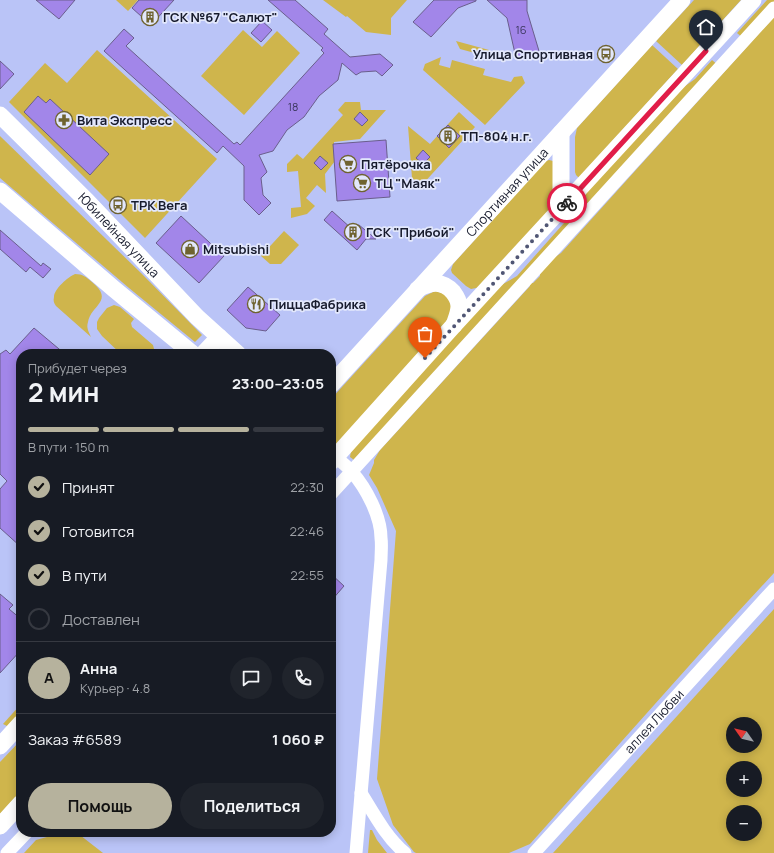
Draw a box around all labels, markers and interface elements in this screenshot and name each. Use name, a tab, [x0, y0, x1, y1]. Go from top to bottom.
building icon: ГСК №67 "Салют"	[140, 7, 160, 27]
place label: ГСК №67 "Салют"	[163, 8, 278, 26]
pin	[689, 10, 723, 51]
icon: home	[695, 16, 717, 38]
house number: 16	[515, 22, 527, 37]
bus stop icon: Улица Спортивная	[596, 44, 616, 64]
place label: Улица Спортивная	[473, 45, 593, 63]
house number: 18	[288, 99, 298, 114]
pharmacy icon: Вита Экспресс	[54, 110, 74, 130]
place label: Вита Экспресс	[77, 111, 173, 129]
building icon: ТП-804 н.г.	[438, 126, 458, 146]
place label: ТП-804 н.г.	[461, 127, 532, 145]
street label: Спортивная улица	[462, 144, 552, 241]
supermarket icon: Пятёрочка	[338, 154, 358, 174]
place label: Пятёрочка	[361, 155, 431, 173]
supermarket icon: ТЦ "Маяк"	[352, 173, 372, 193]
place label: ТЦ "Маяк"	[375, 174, 441, 192]
courier	[547, 183, 587, 223]
street label: Юбилейная улица	[74, 188, 164, 281]
icon: bike	[556, 192, 578, 214]
bus stop icon: ТРК Вега	[108, 195, 128, 215]
place label: ТРК Вега	[131, 196, 188, 214]
building icon: ГСК "Прибой"	[343, 222, 363, 242]
place label: ГСК "Прибой"	[366, 223, 455, 241]
shop icon: Mitsubishi	[180, 239, 200, 259]
place label: Mitsubishi	[203, 240, 269, 258]
restaurant icon: ПиццаФабрика	[246, 294, 266, 314]
place label: ПиццаФабрика	[269, 295, 366, 313]
pin	[408, 317, 442, 358]
icon: bag	[414, 323, 436, 345]
text: Прибудет через	[28, 359, 127, 377]
text: 23:00–23:05	[232, 373, 324, 394]
text: 2 мин	[28, 374, 100, 410]
text: В пути · 150 m	[28, 438, 109, 456]
icon: check	[28, 476, 50, 498]
text: Принят	[62, 477, 115, 498]
text: 22:30	[290, 478, 324, 496]
icon: check	[28, 520, 50, 542]
text: Готовится	[62, 521, 134, 542]
text: 22:46	[290, 522, 324, 540]
icon: check	[28, 564, 50, 586]
text: В пути	[62, 565, 107, 586]
text: 22:55	[290, 566, 324, 584]
text: Доставлен	[62, 609, 140, 630]
button: chat	[230, 657, 272, 699]
button: phone	[282, 657, 324, 699]
text: Анна	[80, 658, 117, 679]
text: А	[44, 667, 54, 688]
text: Курьер · 4.8	[80, 679, 150, 697]
street label: аллея Любви	[620, 685, 688, 757]
north arrow	[726, 717, 762, 753]
map controls	[726, 717, 762, 841]
text: Заказ #6589	[28, 729, 121, 750]
text: 1 060 ₽	[272, 729, 324, 750]
button: +	[726, 761, 762, 797]
button: Помощь	[28, 783, 172, 829]
button: Поделиться	[180, 783, 324, 829]
button: −	[726, 805, 762, 841]

